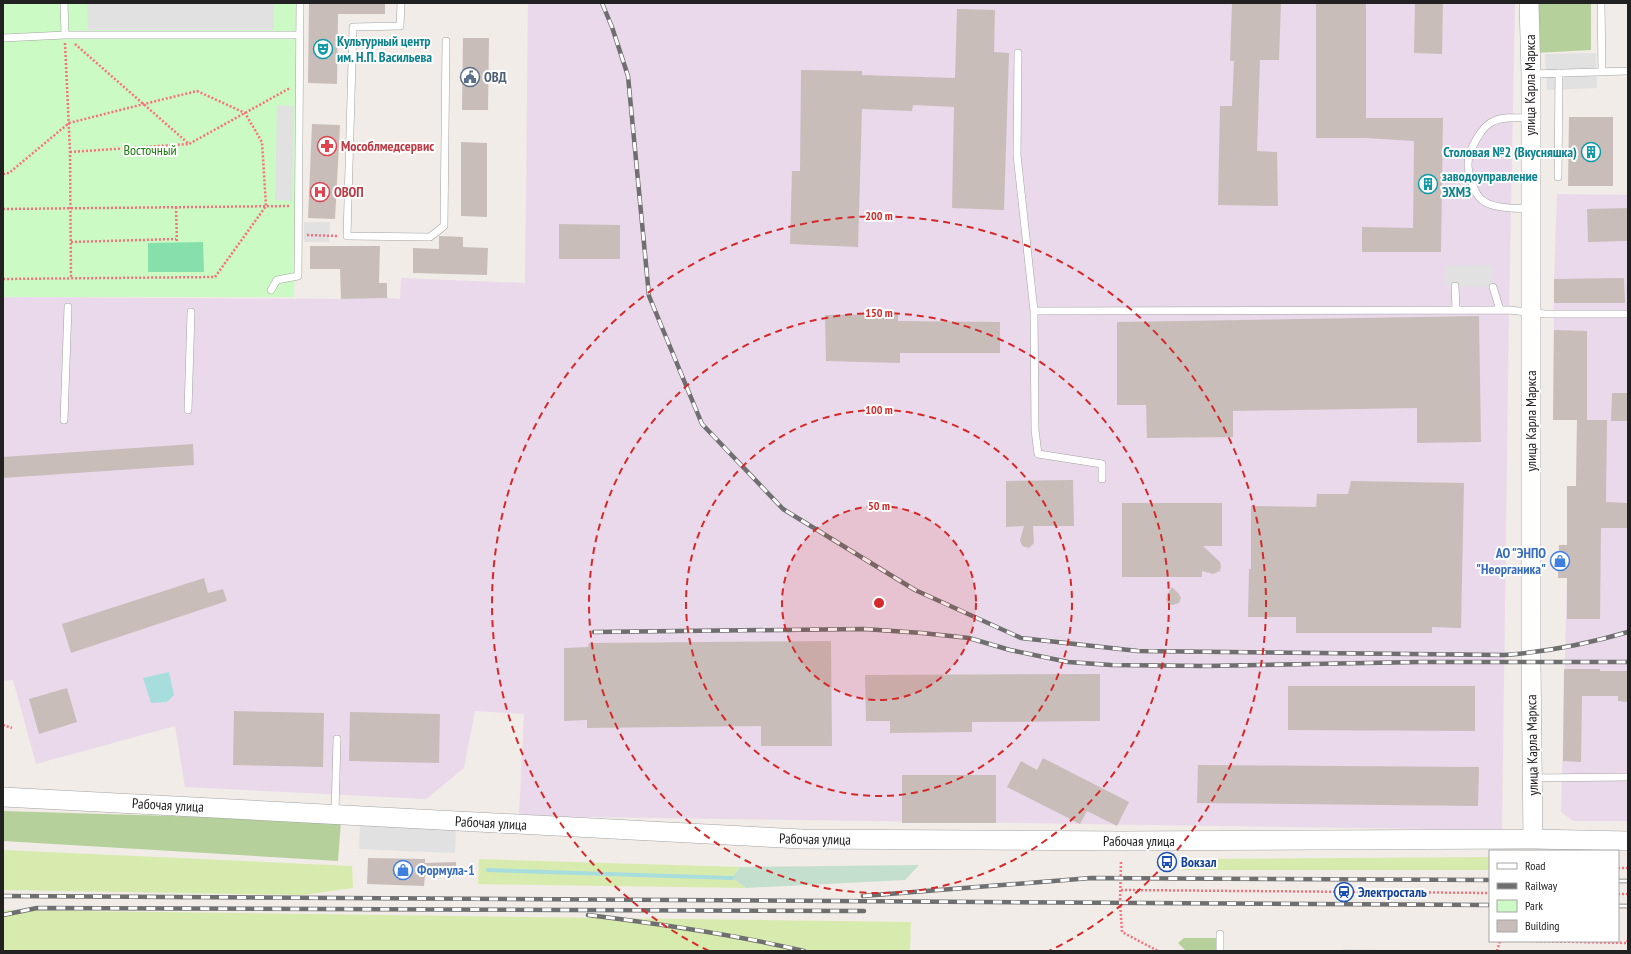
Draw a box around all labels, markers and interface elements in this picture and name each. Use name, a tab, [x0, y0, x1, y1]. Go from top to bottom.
place label: Культурный центр им. Н.П. Васильева	[337, 32, 432, 66]
street label: улица Карла Маркса	[1521, 34, 1539, 136]
theatre icon: Культурный центр им. Н.П. Васильева	[312, 38, 334, 60]
public building icon: ОВД	[459, 66, 481, 88]
place label: ОВД	[484, 68, 507, 86]
pharmacy icon: Мособлмедсервис	[316, 135, 338, 157]
place label: Мособлмедсервис	[341, 137, 434, 155]
park label: Восточный	[123, 141, 177, 159]
building icon: Столовая №2 (Вкусняшка)	[1580, 141, 1602, 163]
place label: Столовая №2 (Вкусняшка)	[1443, 143, 1577, 161]
place label: заводоуправление ЭХМЗ	[1442, 167, 1538, 201]
building icon: заводоуправление ЭХМЗ	[1417, 173, 1439, 195]
hospital icon: ОВОП	[309, 181, 331, 203]
place label: ОВОП	[334, 183, 364, 201]
text: 200 m	[865, 208, 893, 223]
text: 150 m	[865, 305, 893, 320]
street label: улица Карла Маркса	[1522, 370, 1540, 472]
text: 100 m	[865, 402, 893, 417]
text: 50 m	[868, 498, 890, 513]
place label: АО "ЭНПО "Неорганика"	[1476, 544, 1546, 578]
shop icon: АО "ЭНПО "Неорганика"	[1549, 550, 1571, 572]
centre of rings	[872, 596, 886, 610]
street label: улица Карла Маркса	[1522, 694, 1542, 796]
street label: Рабочая улица	[132, 794, 204, 816]
street label: Рабочая улица	[455, 812, 527, 834]
street label: Рабочая улица	[779, 829, 851, 849]
street label: Рабочая улица	[1103, 832, 1175, 850]
legend	[1489, 850, 1619, 942]
bus stop icon: Вокзал	[1156, 851, 1178, 873]
place label: Вокзал	[1181, 853, 1217, 871]
text: Road	[1525, 858, 1545, 873]
shop icon: Формула-1	[392, 859, 414, 881]
place label: Формула-1	[417, 861, 475, 879]
text: Railway	[1525, 878, 1558, 893]
station icon: Электросталь	[1333, 881, 1355, 903]
place label: Электросталь	[1358, 883, 1427, 901]
text: Park	[1525, 898, 1543, 913]
text: Building	[1525, 918, 1560, 933]

